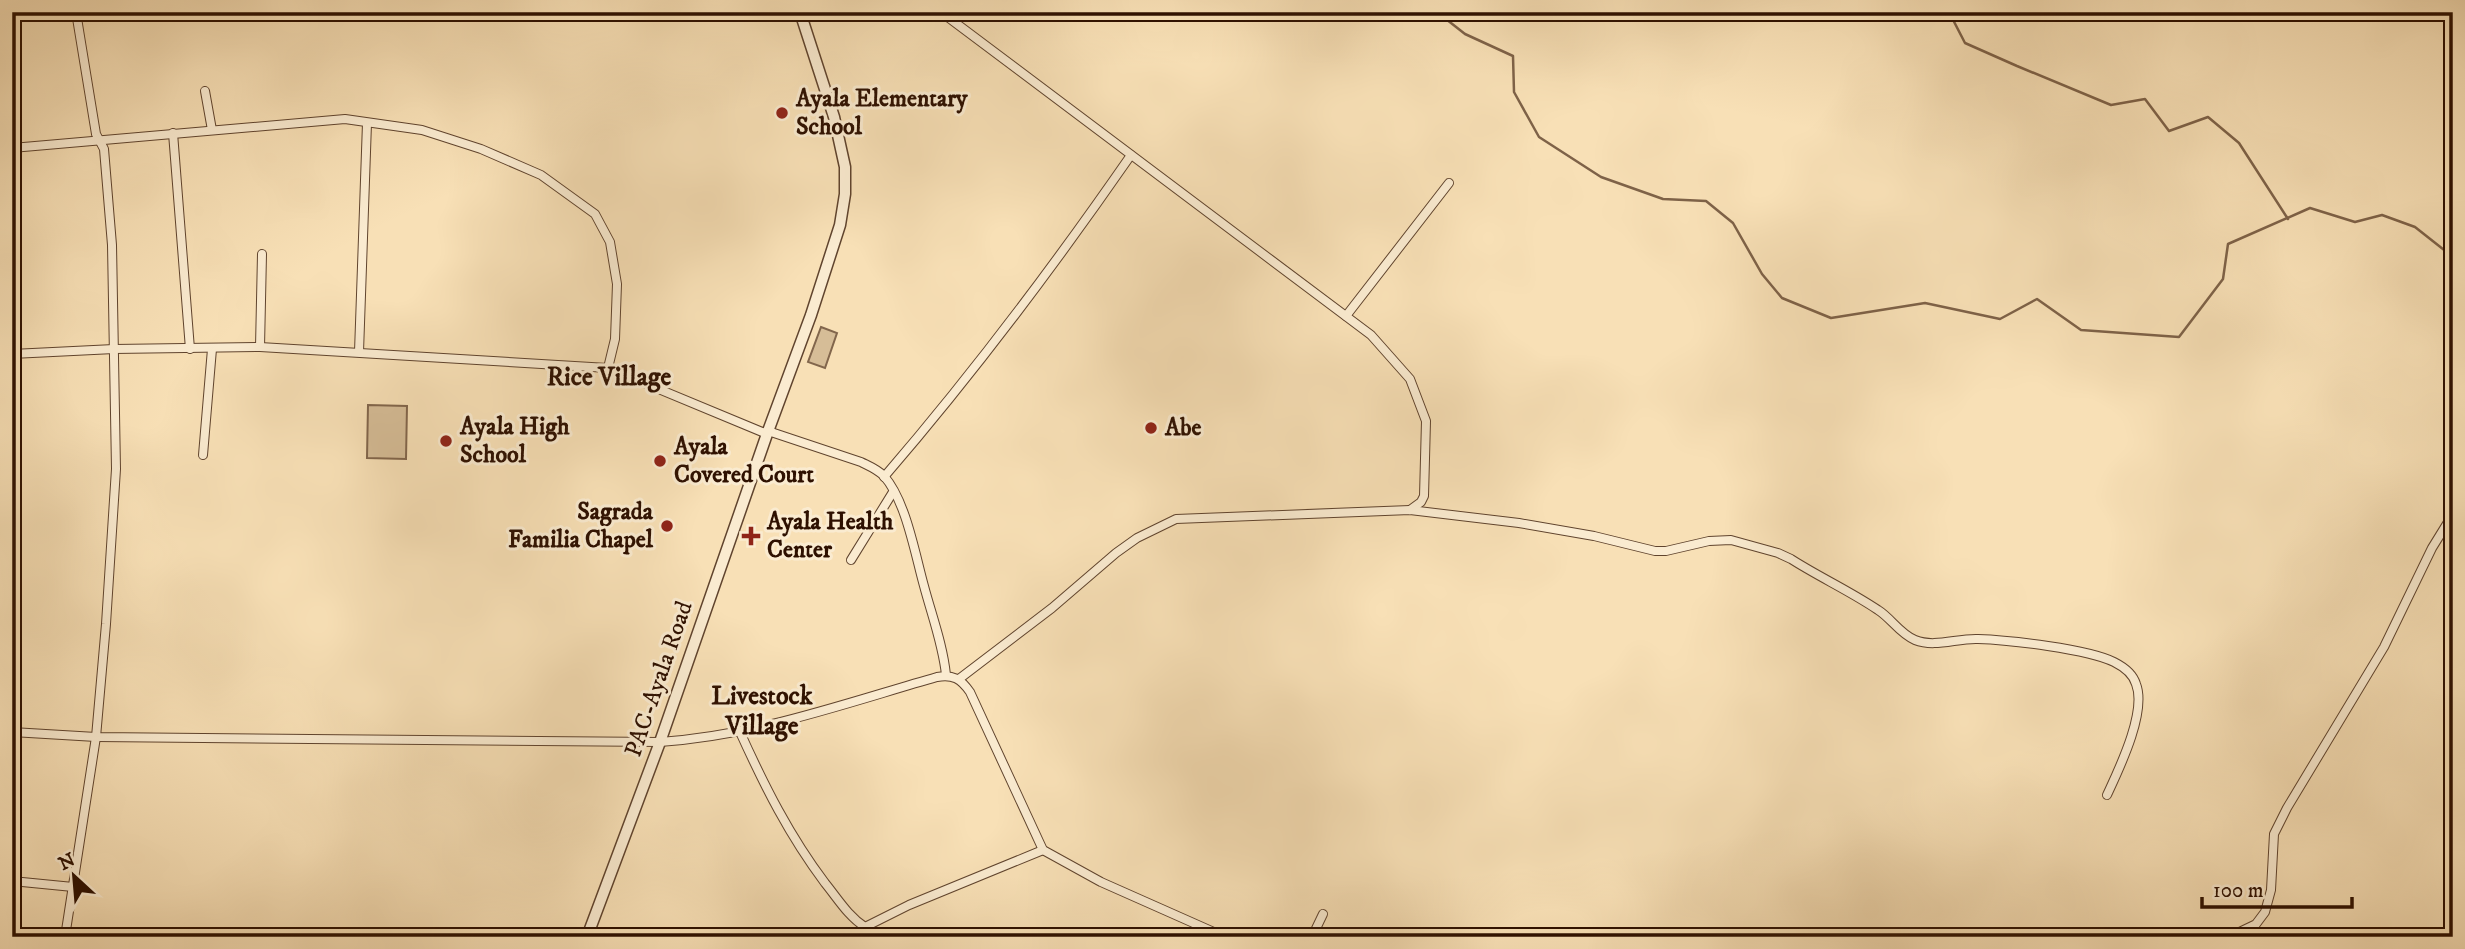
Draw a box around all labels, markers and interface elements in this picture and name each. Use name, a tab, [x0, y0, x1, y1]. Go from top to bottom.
place label: Ayala Elementary School	[795, 84, 968, 142]
marker: Ayala Elementary School	[774, 105, 790, 121]
district label: Rice Village	[547, 361, 672, 394]
place label: Ayala High School	[459, 412, 570, 470]
place label: Abe	[1164, 413, 1202, 443]
marker: Abe	[1143, 420, 1159, 436]
place label: Ayala Covered Court	[673, 432, 814, 490]
marker: Ayala High School	[438, 433, 454, 449]
marker: Ayala Covered Court	[652, 453, 668, 469]
place label: Sagrada Familia Chapel	[508, 497, 654, 555]
place label: Ayala Health Center	[766, 507, 894, 565]
marker: Sagrada Familia Chapel	[659, 518, 675, 534]
marker: Ayala Health Center	[741, 526, 761, 546]
street label: PAC-Ayala Road	[618, 597, 700, 761]
district label: Livestock Village	[711, 680, 814, 743]
north arrow	[38, 841, 108, 911]
text: N	[55, 848, 80, 876]
scale bar	[2202, 865, 2353, 909]
text: 100 m	[2213, 878, 2264, 904]

